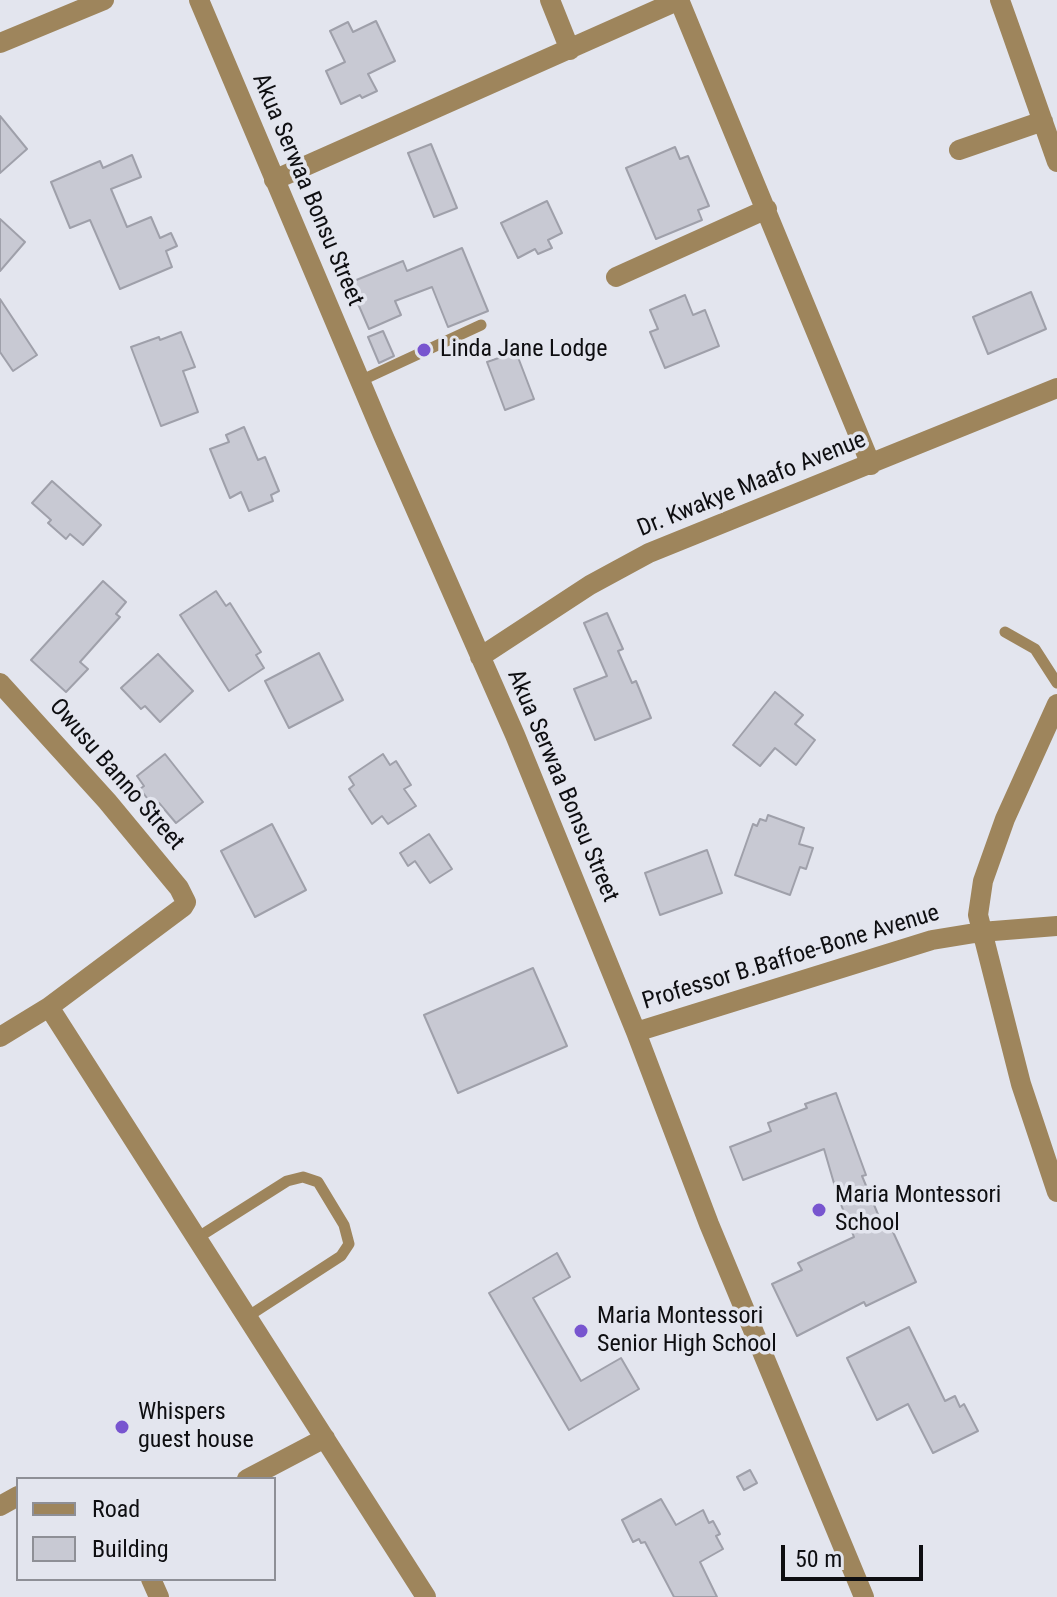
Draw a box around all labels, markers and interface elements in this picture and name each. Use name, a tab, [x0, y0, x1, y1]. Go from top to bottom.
street label: Akua Serwaa Bonsu Street	[245, 69, 369, 311]
place label: Linda Jane Lodge	[440, 336, 607, 364]
marker: Linda Jane Lodge	[415, 341, 433, 359]
street label: Dr. Kwakye Maafo Avenue	[634, 426, 870, 544]
street label: Akua Serwaa Bonsu Street	[500, 665, 624, 907]
street label: Owusu Banno Street	[42, 693, 190, 857]
street label: Professor B.Baffoe-Bone Avenue	[639, 899, 943, 1017]
place label: Maria Montessori School	[835, 1182, 1001, 1238]
marker: Maria Montessori School	[810, 1201, 828, 1219]
place label: Maria Montessori Senior High School	[597, 1303, 777, 1359]
marker: Maria Montessori Senior High School	[572, 1322, 590, 1340]
place label: Whispers guest house	[138, 1399, 254, 1455]
marker: Whispers guest house	[113, 1418, 131, 1436]
legend	[16, 1477, 276, 1581]
text: Road	[92, 1495, 140, 1523]
scale bar	[785, 1529, 927, 1579]
text: Building	[92, 1535, 169, 1563]
text: 50 m	[795, 1545, 842, 1573]

